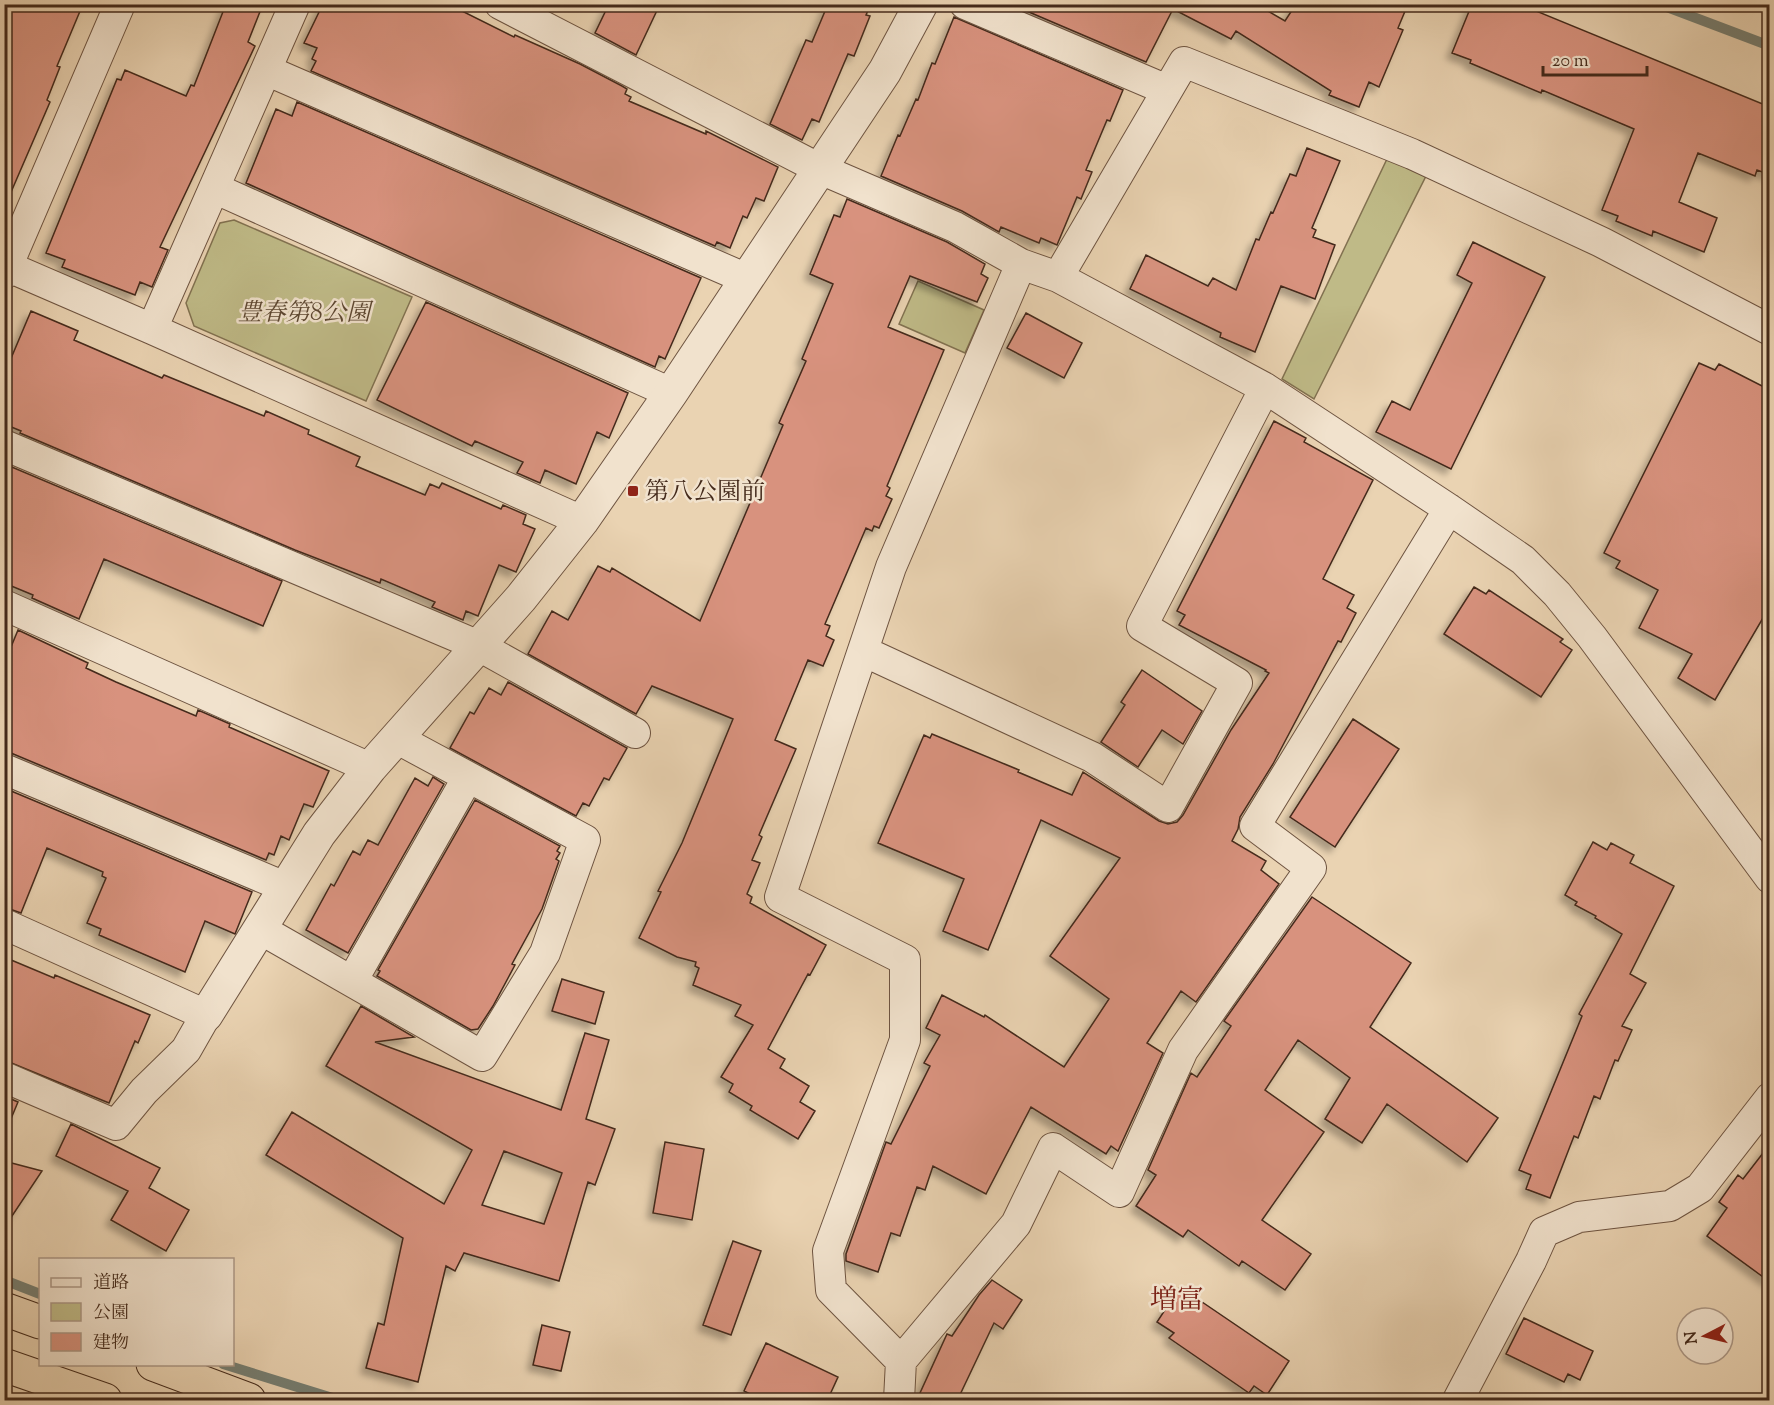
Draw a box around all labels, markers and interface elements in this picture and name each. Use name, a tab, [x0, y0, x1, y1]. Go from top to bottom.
scale bar	[1543, 39, 1646, 77]
text: 20 m	[1552, 49, 1589, 75]
park label: 豊春第8公園	[238, 297, 374, 331]
place label: 第八公園前	[645, 476, 765, 510]
marker: 第八公園前	[626, 484, 640, 498]
legend	[39, 1258, 234, 1366]
text: 道路	[93, 1271, 129, 1297]
district label: 増富	[1150, 1282, 1204, 1321]
text: 公園	[93, 1301, 129, 1327]
north arrow	[1675, 1306, 1735, 1366]
text: N	[1680, 1330, 1705, 1345]
text: 建物	[93, 1331, 129, 1357]

